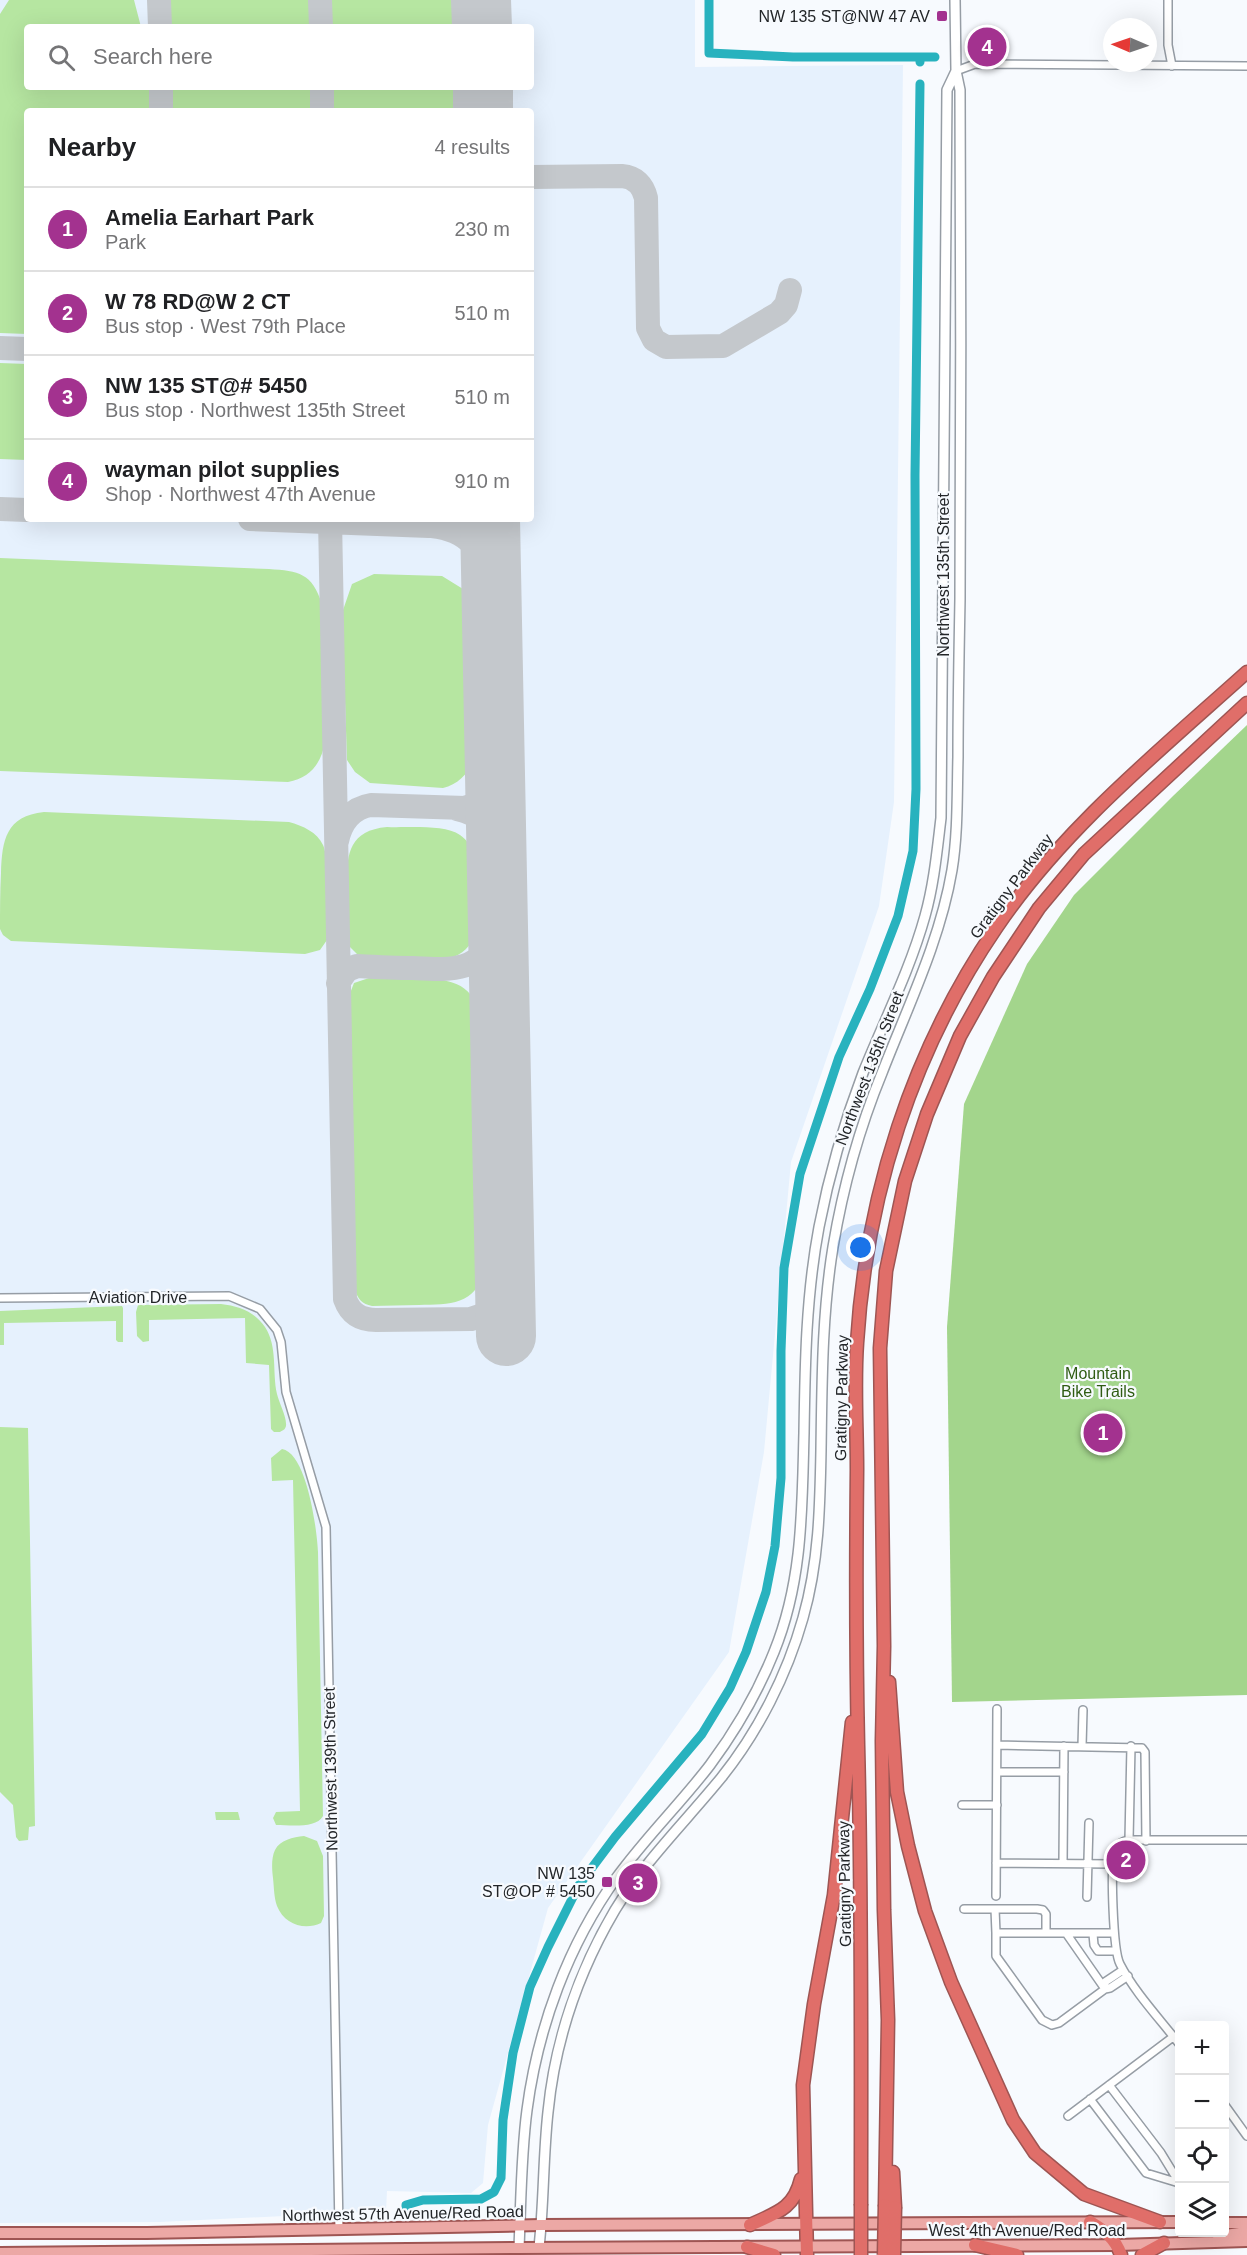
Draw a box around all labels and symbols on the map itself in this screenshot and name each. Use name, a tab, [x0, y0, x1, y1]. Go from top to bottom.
place label: NW 135 ST@NW 47 AV	[758, 8, 930, 25]
marker: NW 135 ST@NW 47 AV	[935, 9, 949, 23]
north arrow	[1103, 18, 1157, 72]
pin: 4	[968, 24, 1006, 70]
street label: Northwest 135th Street	[935, 493, 952, 657]
street label: Gratigny Parkway	[967, 831, 1056, 942]
street label: Northwest 135th Street	[832, 988, 907, 1148]
your location	[846, 1233, 875, 1262]
street label: Aviation Drive	[89, 1289, 187, 1306]
street label: Gratigny Parkway	[832, 1335, 851, 1461]
park label: Mountain Bike Trails	[1061, 1365, 1135, 1400]
pin: 1	[1084, 1410, 1122, 1456]
street label: Northwest 139th Street	[321, 1686, 340, 1851]
street label: Gratigny Parkway	[835, 1821, 854, 1947]
pin: 2	[1106, 1838, 1146, 1882]
pin: 3	[618, 1860, 658, 1906]
place label: NW 135 ST@OP # 5450	[482, 1865, 595, 1900]
marker: NW 135 ST@OP # 5450	[600, 1875, 614, 1889]
street label: Northwest 57th Avenue/Red Road	[282, 2203, 524, 2224]
street label: West 4th Avenue/Red Road	[929, 2222, 1125, 2239]

